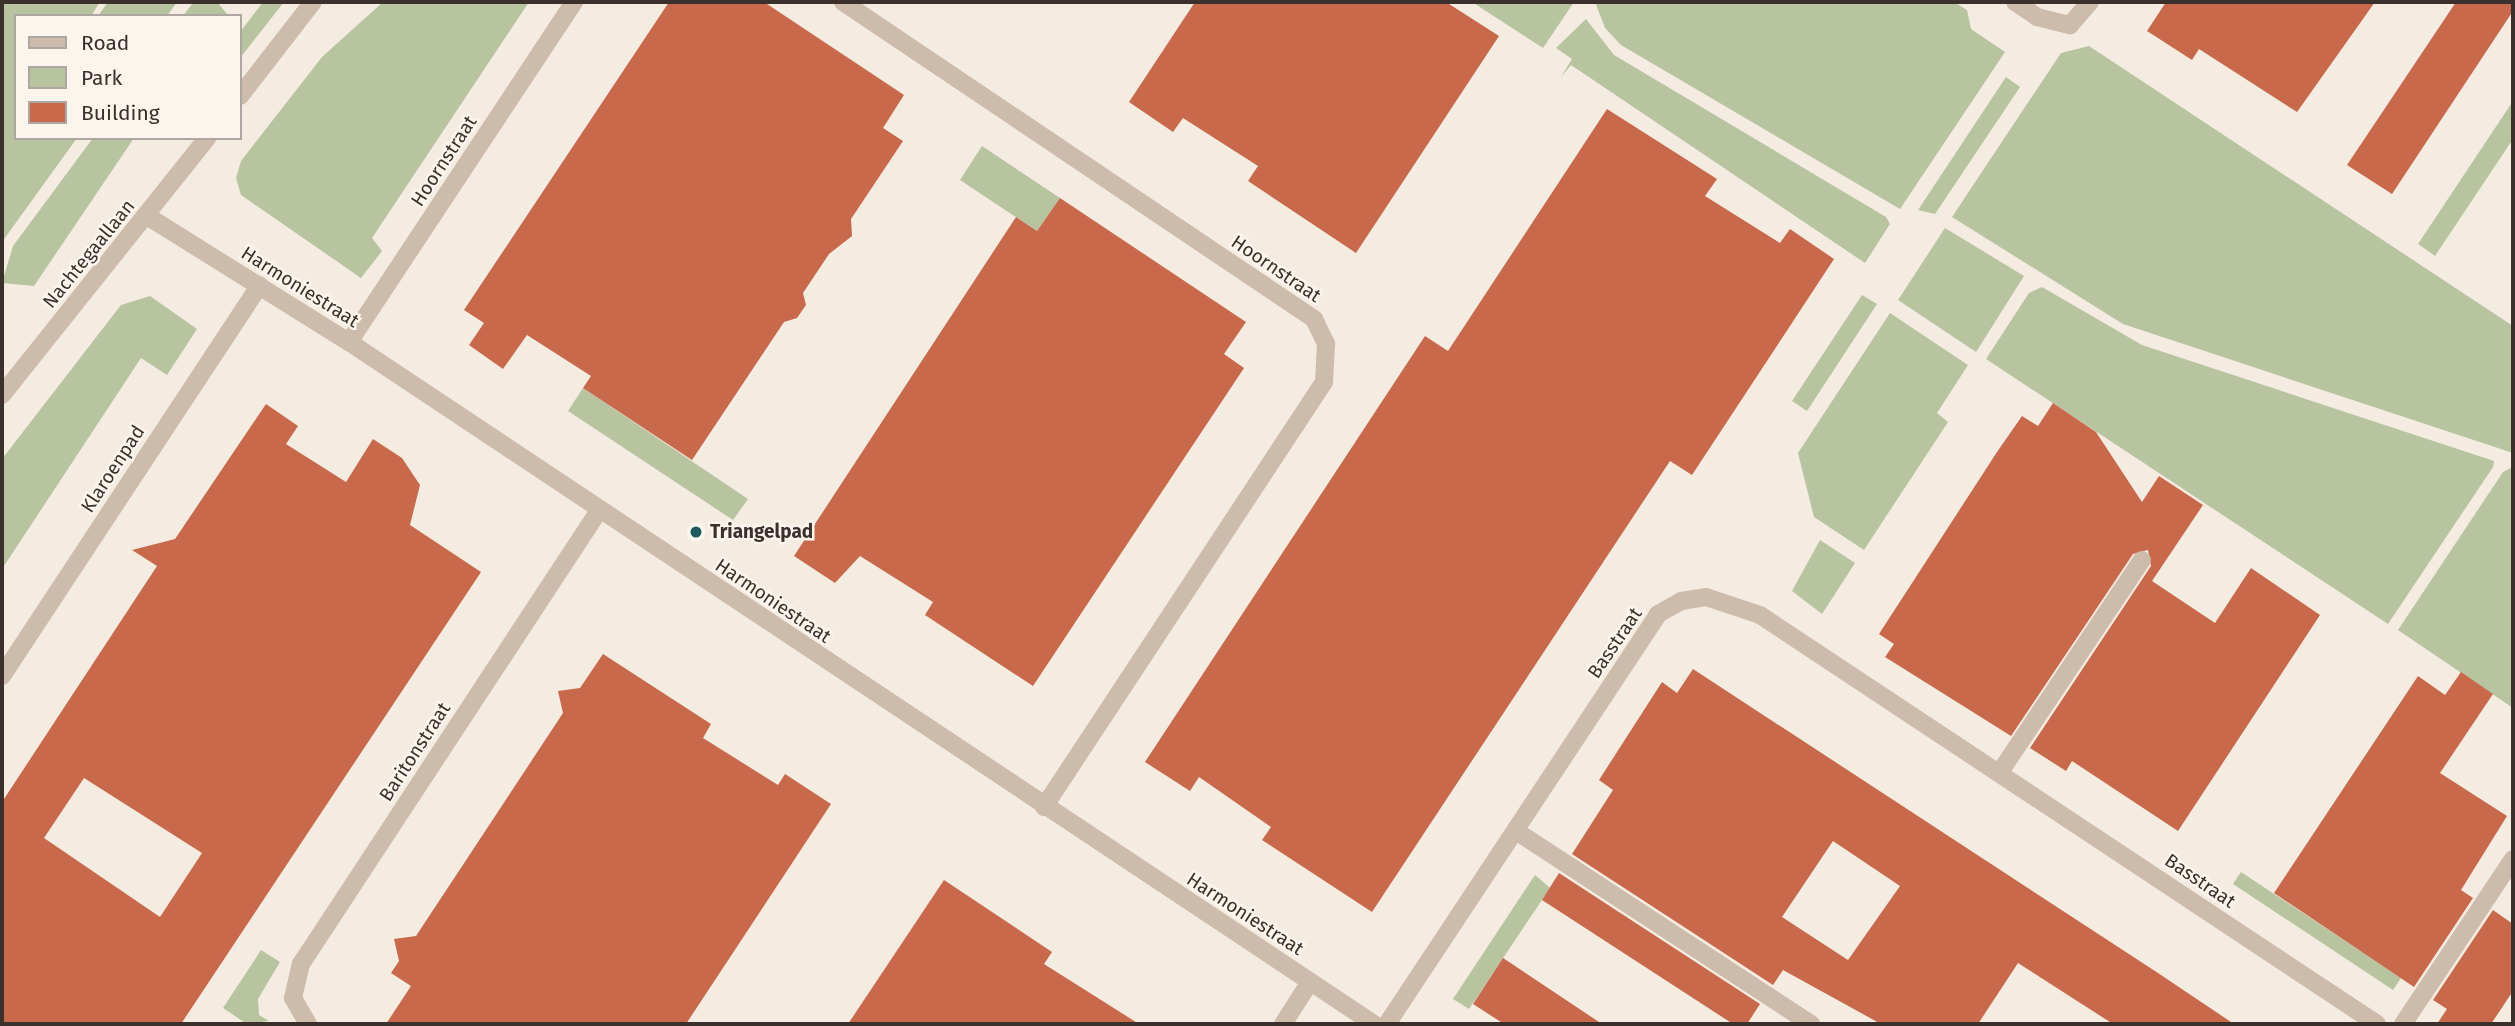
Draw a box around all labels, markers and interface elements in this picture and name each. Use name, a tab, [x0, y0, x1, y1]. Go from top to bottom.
legend	[14, 14, 242, 140]
text: Road	[81, 30, 129, 56]
text: Park	[81, 65, 122, 91]
text: Building	[81, 100, 160, 126]
street label: Hoornstraat	[406, 111, 482, 211]
street label: Nachtegaallaan	[38, 195, 140, 313]
street label: Hoornstraat	[1227, 231, 1325, 307]
street label: Harmoniestraat	[237, 242, 363, 332]
street label: Klaroenpad	[76, 421, 150, 517]
place label: Triangelpad	[710, 521, 813, 543]
marker: Triangelpad	[688, 524, 704, 540]
street label: Harmoniestraat	[711, 554, 835, 648]
street label: Basstraat	[1583, 603, 1647, 683]
street label: Baritonstraat	[375, 698, 455, 806]
street label: Basstraat	[2160, 849, 2240, 913]
street label: Harmoniestraat	[1182, 868, 1308, 960]

